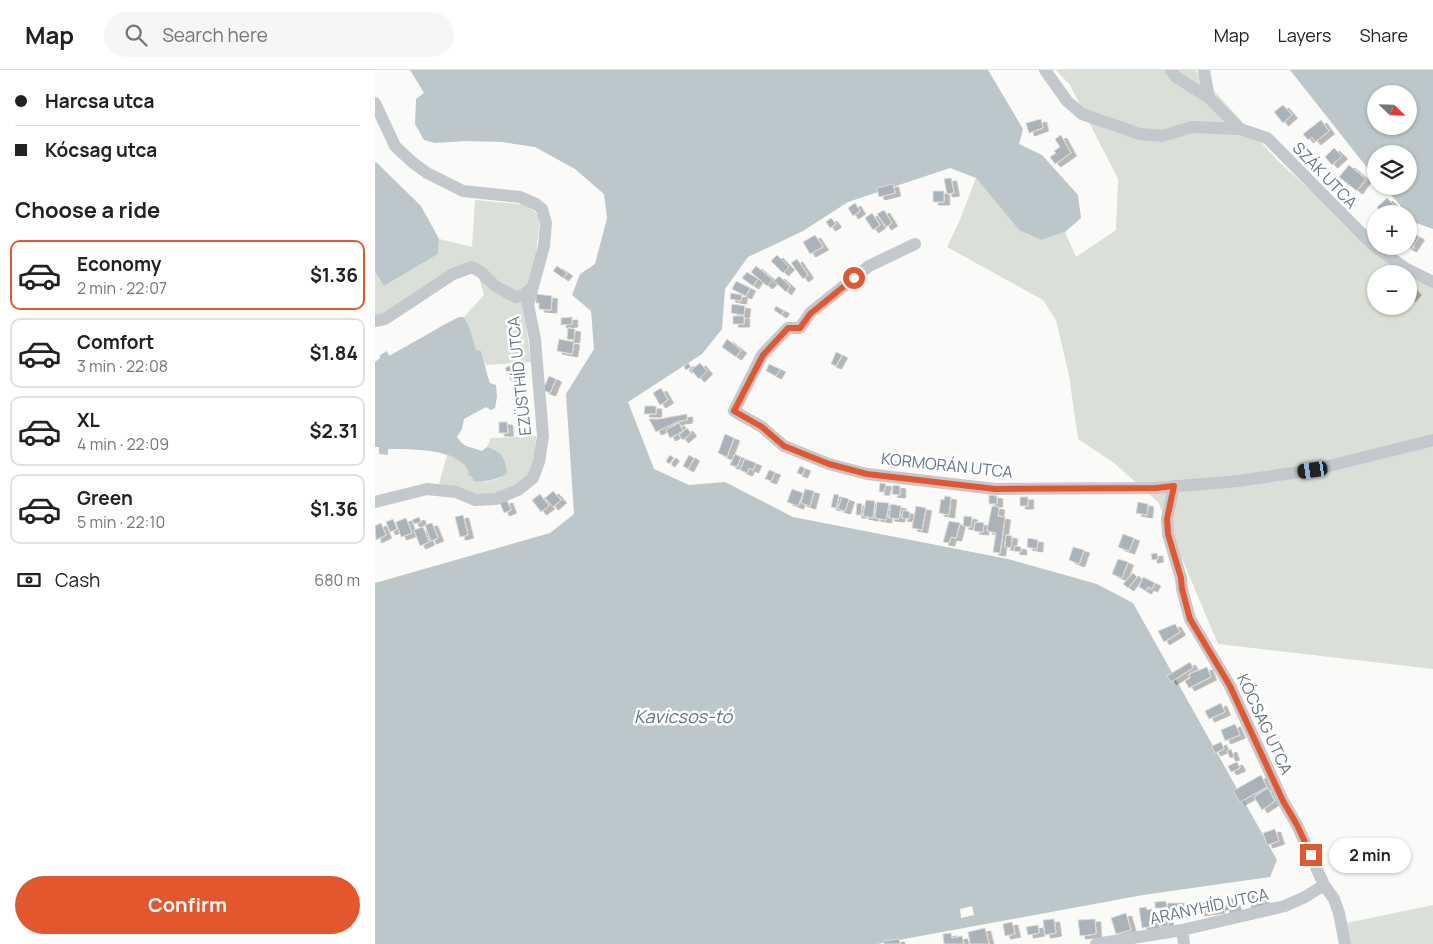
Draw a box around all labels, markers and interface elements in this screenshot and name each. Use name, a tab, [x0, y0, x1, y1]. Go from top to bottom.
search box	[104, 12, 454, 57]
text: Map	[25, 18, 74, 51]
icon: search	[122, 21, 150, 49]
text: Search here	[162, 22, 268, 48]
text: Map	[1214, 23, 1249, 47]
text: Layers	[1277, 23, 1331, 47]
text: Share	[1359, 23, 1408, 47]
north arrow	[1367, 85, 1417, 135]
map controls	[1367, 85, 1417, 315]
text: Harcsa utca	[45, 88, 154, 114]
text: Kócsag utca	[45, 137, 157, 163]
street label: SZÁK UTCA	[1288, 137, 1362, 213]
button: layers	[1367, 145, 1417, 195]
text: Choose a ride	[15, 195, 160, 225]
button: +	[1367, 205, 1417, 255]
text: Economy	[77, 251, 161, 277]
icon: car	[17, 253, 62, 298]
text: $1.36	[310, 262, 358, 288]
button: −	[1367, 265, 1417, 315]
route start	[843, 267, 865, 289]
text: 2 min · 22:07	[77, 277, 167, 299]
street label: EZÜSTHÍD UTCA	[502, 315, 536, 437]
text: Comfort	[77, 329, 154, 355]
icon: car	[17, 331, 62, 376]
text: $1.84	[310, 340, 358, 366]
text: 3 min · 22:08	[77, 355, 168, 377]
text: XL	[77, 407, 100, 433]
icon: car	[17, 409, 62, 454]
text: $2.31	[310, 418, 358, 444]
text: 4 min · 22:09	[77, 433, 169, 455]
street label: KORMORÁN UTCA	[880, 447, 1014, 483]
car	[1297, 460, 1328, 480]
text: Green	[77, 485, 133, 511]
icon: car	[17, 487, 62, 532]
text: $1.36	[310, 496, 358, 522]
text: 5 min · 22:10	[77, 511, 165, 533]
icon: cash	[15, 566, 43, 594]
text: Cash	[55, 567, 100, 593]
text: 680 m	[314, 569, 360, 591]
street label: KÓCSAG UTCA	[1232, 670, 1298, 778]
water label: Kavicsos-tó	[634, 704, 733, 728]
callout: 2 min	[1329, 838, 1411, 872]
route end	[1300, 844, 1322, 866]
text: 2 min	[1349, 844, 1391, 866]
button: Confirm	[15, 876, 360, 934]
street label: ARANYHÍD UTCA	[1148, 883, 1270, 929]

